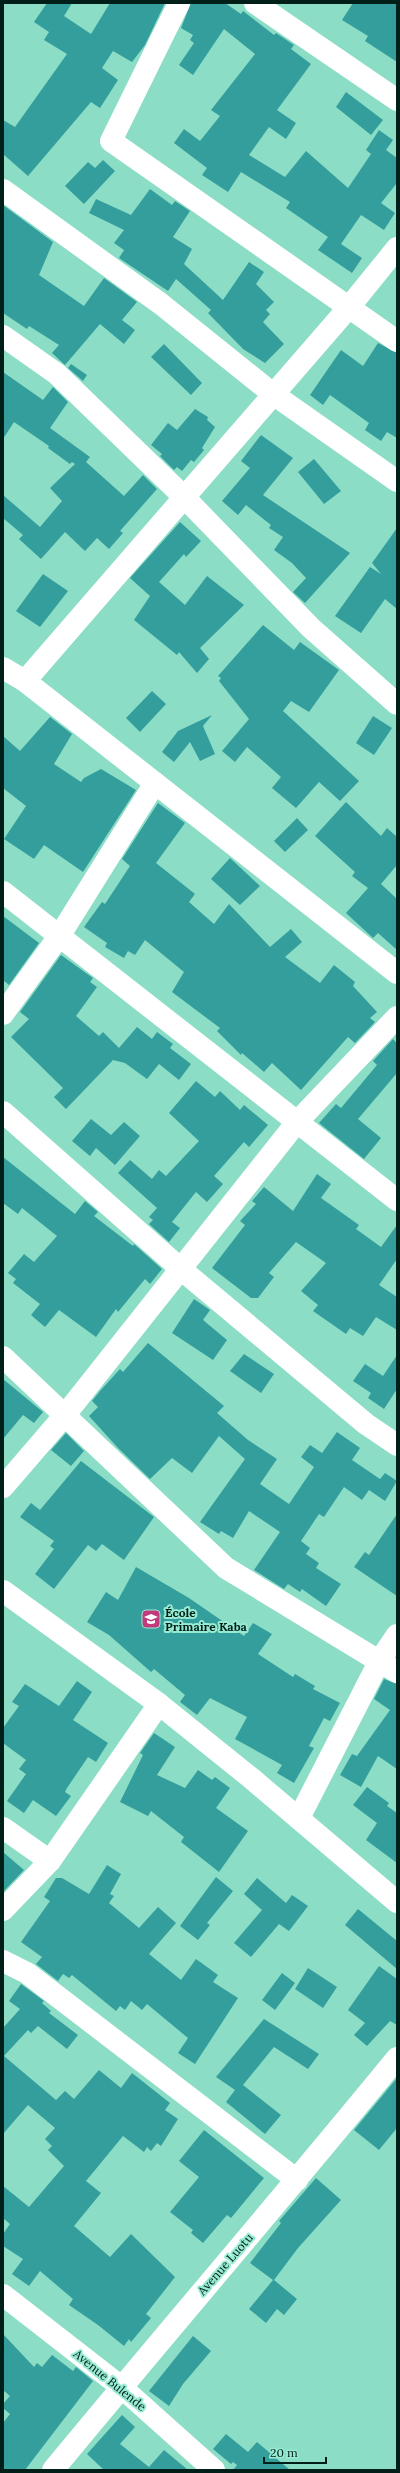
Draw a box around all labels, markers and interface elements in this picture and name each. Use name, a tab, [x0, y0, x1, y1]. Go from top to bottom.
place label: École Primaire Kaba	[165, 1605, 248, 1634]
school or university icon: École Primaire Kaba	[140, 1608, 162, 1630]
street label: Avenue Luotu	[193, 2230, 256, 2299]
street label: Avenue Bulende	[70, 2345, 150, 2414]
scale bar	[264, 2439, 326, 2465]
text: 20 m	[270, 2445, 298, 2460]

